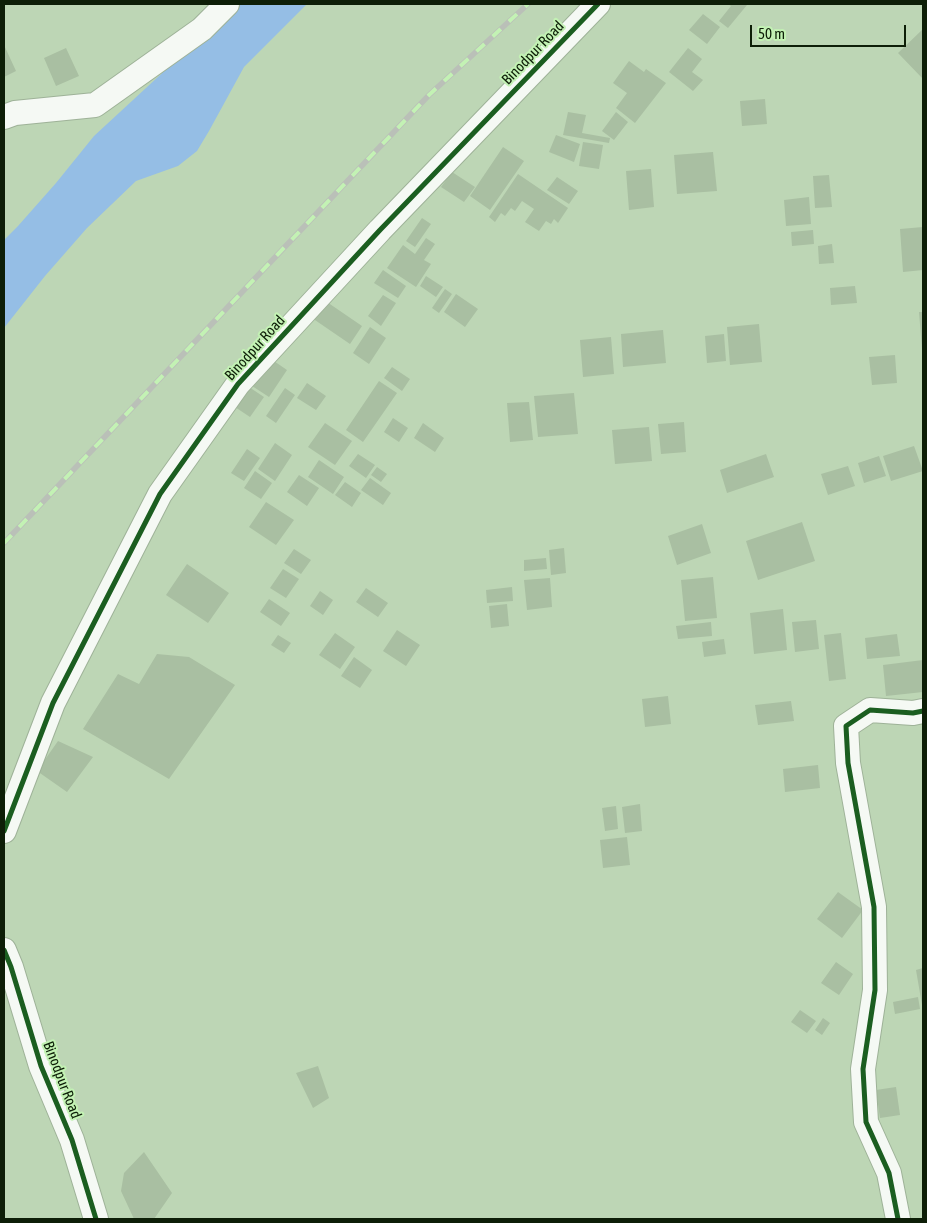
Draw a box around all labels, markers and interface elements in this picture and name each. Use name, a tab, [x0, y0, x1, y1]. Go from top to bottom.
scale bar	[752, 15, 908, 47]
street label: Binodpur Road	[498, 17, 568, 89]
text: 50 m	[758, 25, 785, 42]
street label: Binodpur Road	[221, 312, 289, 384]
street label: Binodpur Road	[39, 1039, 85, 1121]

